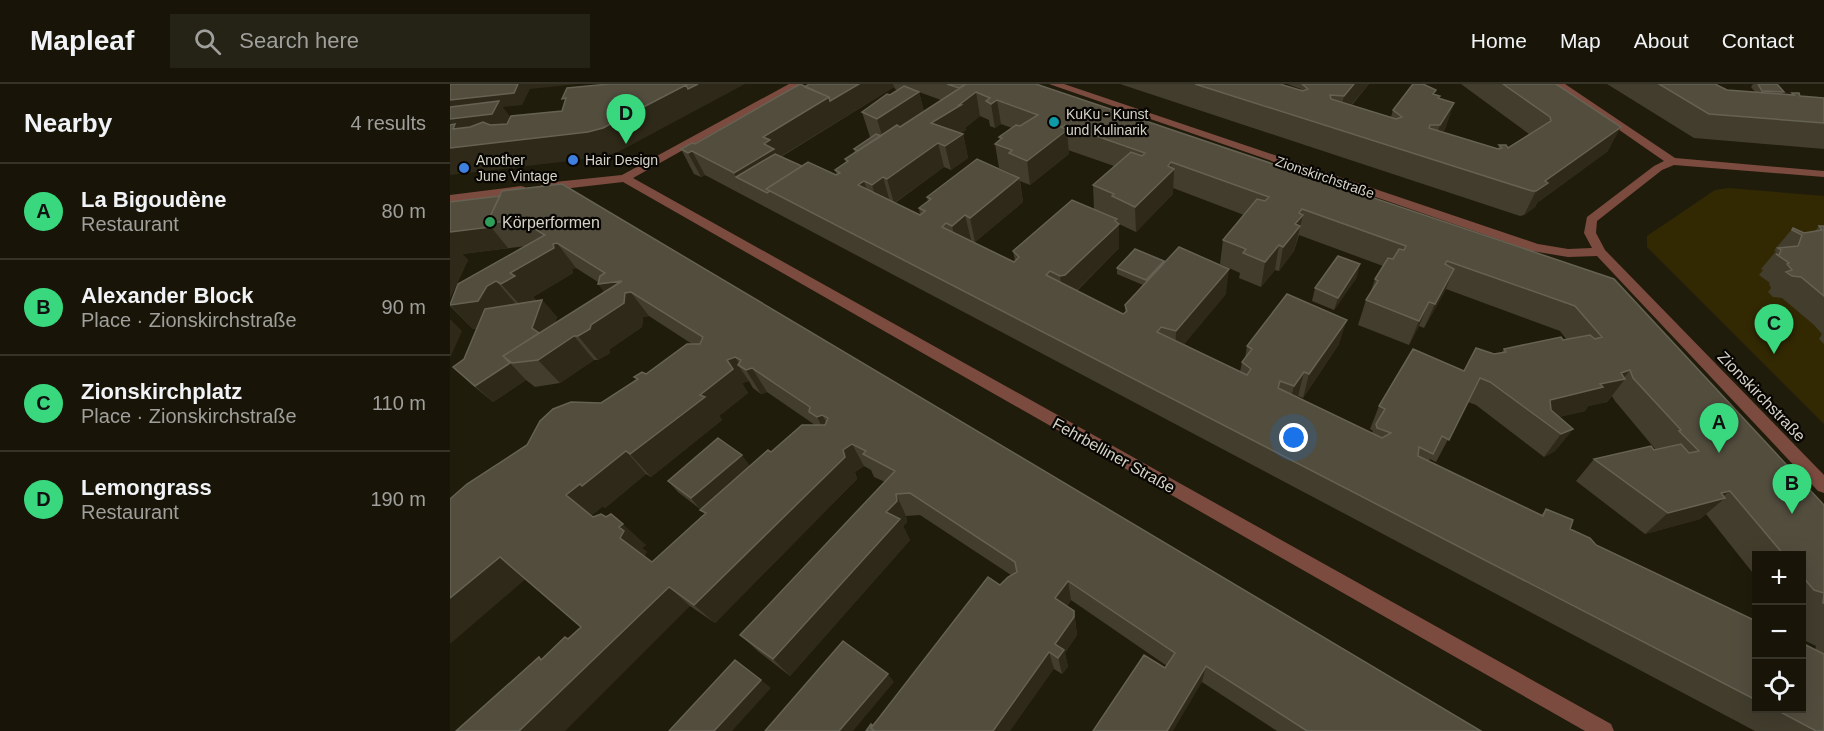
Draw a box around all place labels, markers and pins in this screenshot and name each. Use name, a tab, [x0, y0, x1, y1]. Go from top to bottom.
pin: D	[606, 94, 645, 144]
place label: KuKu - Kunst und Kulinarik	[1066, 106, 1149, 138]
marker: KuKu - Kunst und Kulinarik	[1047, 115, 1061, 129]
place label: Another June Vintage	[476, 152, 558, 184]
place label: Hair Design	[585, 152, 658, 168]
marker: Hair Design	[566, 153, 580, 167]
marker: Another June Vintage	[457, 161, 471, 175]
place label: Körperformen	[502, 214, 600, 231]
marker: Körperformen	[483, 215, 497, 229]
pin: C	[1754, 304, 1794, 354]
pin: A	[1700, 404, 1738, 453]
pin: B	[1772, 464, 1812, 514]

